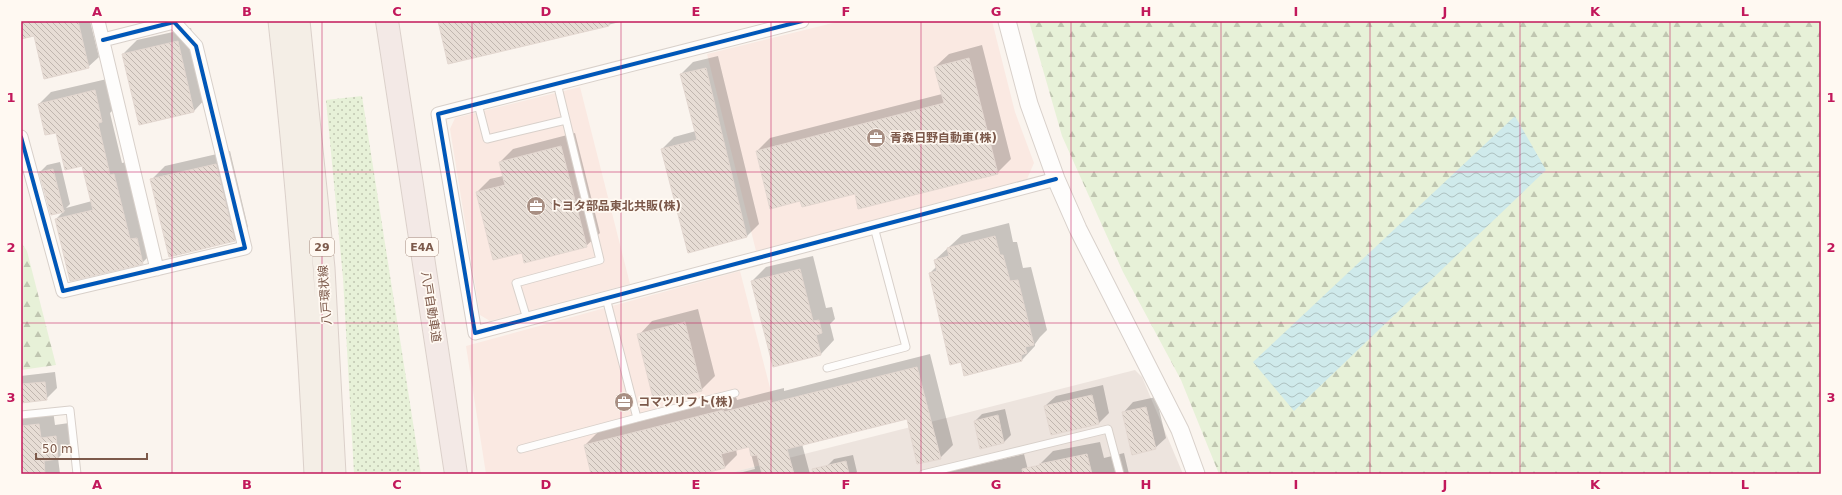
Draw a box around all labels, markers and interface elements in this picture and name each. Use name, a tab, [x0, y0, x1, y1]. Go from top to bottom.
text: A	[92, 4, 102, 19]
text: B	[242, 4, 252, 19]
text: C	[392, 4, 402, 19]
text: D	[541, 4, 552, 19]
text: E	[692, 4, 700, 19]
text: F	[842, 4, 850, 19]
text: G	[991, 4, 1001, 19]
text: H	[1141, 4, 1151, 19]
text: I	[1294, 4, 1298, 19]
text: J	[1442, 4, 1447, 19]
text: K	[1590, 4, 1601, 19]
text: L	[1741, 4, 1749, 19]
text: 1	[6, 90, 16, 105]
text: 1	[1826, 90, 1836, 105]
office icon: 青森日野自動車(株)	[865, 127, 887, 149]
place label: 青森日野自動車(株)	[890, 131, 997, 145]
office icon: トヨタ部品東北共販(株)	[525, 195, 547, 217]
place label: トヨタ部品東北共販(株)	[550, 199, 681, 213]
road number: 29	[310, 238, 334, 256]
road number: E4A	[406, 238, 438, 256]
text: 2	[6, 240, 16, 255]
text: 2	[1826, 240, 1836, 255]
street label: 八戸環状線	[316, 265, 334, 325]
street label: 八戸自動車道	[418, 270, 444, 344]
text: 3	[6, 390, 16, 405]
text: 3	[1826, 390, 1836, 405]
office icon: コマツリフト(株)	[613, 391, 635, 413]
place label: コマツリフト(株)	[638, 395, 733, 409]
scale bar	[36, 435, 147, 461]
text: 50 m	[42, 442, 73, 456]
text: A	[92, 477, 102, 492]
text: B	[242, 477, 252, 492]
text: C	[392, 477, 402, 492]
text: D	[541, 477, 552, 492]
text: E	[692, 477, 700, 492]
text: F	[842, 477, 850, 492]
text: G	[991, 477, 1001, 492]
text: H	[1141, 477, 1151, 492]
text: I	[1294, 477, 1298, 492]
text: J	[1442, 477, 1447, 492]
text: K	[1590, 477, 1601, 492]
text: L	[1741, 477, 1749, 492]

